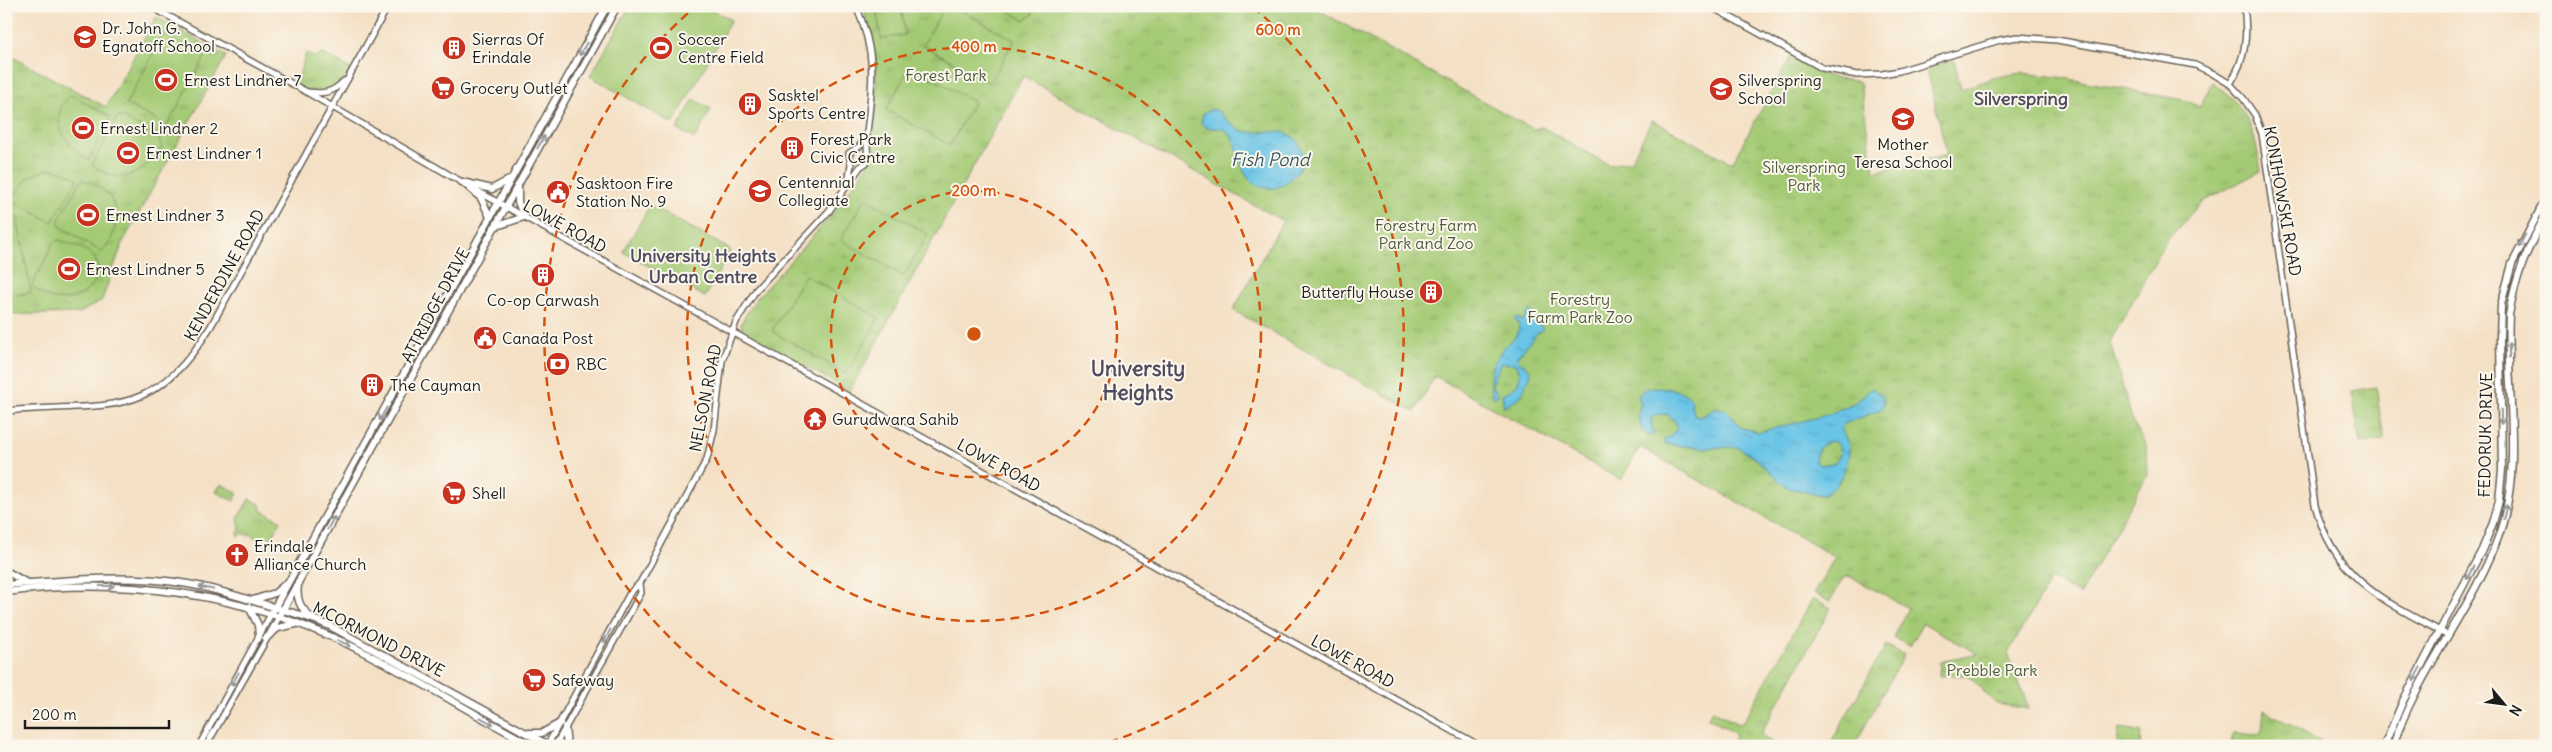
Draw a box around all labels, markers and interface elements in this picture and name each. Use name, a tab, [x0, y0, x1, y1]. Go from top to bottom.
place label: Dr. John G. Egnatoff School	[102, 18, 215, 56]
text: 600 m	[1255, 20, 1301, 39]
school or university icon: Dr. John G. Egnatoff School	[72, 24, 98, 50]
place label: Sierras Of Erindale	[472, 29, 545, 67]
place label: Soccer Centre Field	[678, 29, 764, 67]
building icon: Sierras Of Erindale	[441, 35, 467, 61]
sports icon: Soccer Centre Field	[648, 35, 674, 61]
text: 400 m	[951, 37, 997, 56]
one-way arrow	[578, 41, 588, 56]
park label: Forest Park	[905, 65, 987, 85]
sports icon: Ernest Lindner 7	[153, 67, 179, 93]
place label: Ernest Lindner 7	[184, 70, 301, 90]
place label: Silverspring School	[1738, 70, 1822, 108]
supermarket icon: Grocery Outlet	[430, 75, 456, 101]
school or university icon: Silverspring School	[1708, 76, 1734, 102]
place label: Grocery Outlet	[460, 78, 568, 98]
place label: Sasktel Sports Centre	[768, 85, 866, 123]
district label: Silverspring	[1974, 87, 2068, 110]
building icon: Sasktel Sports Centre	[737, 91, 763, 117]
school or university icon: Mother Teresa School	[1890, 106, 1916, 132]
sports icon: Ernest Lindner 2	[70, 115, 96, 141]
place label: Ernest Lindner 2	[100, 118, 218, 138]
street label: KONIHOWSKI ROAD	[2260, 124, 2306, 278]
place label: Forest Park Civic Centre	[810, 129, 895, 167]
place label: Mother Teresa School	[1854, 134, 1952, 172]
one-way arrow	[537, 135, 547, 149]
building icon: Forest Park Civic Centre	[779, 135, 805, 161]
sports icon: Ernest Lindner 1	[115, 140, 141, 166]
place label: Ernest Lindner 1	[146, 143, 262, 163]
water label: Fish Pond	[1231, 148, 1312, 171]
park label: Silverspring Park	[1762, 157, 1846, 195]
place label: Centennial Collegiate	[778, 172, 855, 210]
place label: Sasktoon Fire Station No. 9	[576, 173, 673, 211]
school or university icon: Centennial Collegiate	[747, 178, 773, 204]
public building icon: Sasktoon Fire Station No. 9	[545, 179, 571, 205]
text: 200 m	[952, 181, 996, 200]
street label: LOWE ROAD	[520, 195, 610, 257]
sports icon: Ernest Lindner 3	[75, 202, 101, 228]
place label: Ernest Lindner 3	[106, 205, 224, 225]
street label: KENDERDINE ROAD	[179, 206, 269, 344]
park label: Forestry Farm Park and Zoo	[1375, 215, 1477, 253]
one-way arrow	[2517, 233, 2526, 248]
street label: ATTRIDGE DRIVE	[396, 244, 474, 366]
district label: University Heights Urban Centre	[630, 244, 776, 288]
sports icon: Ernest Lindner 5	[56, 256, 82, 282]
place label: Ernest Lindner 5	[86, 259, 205, 279]
building icon: Co-op Carwash	[530, 262, 556, 288]
building icon: Butterfly House	[1418, 279, 1444, 305]
place label: Butterfly House	[1301, 282, 1414, 302]
park label: Forestry Farm Park Zoo	[1527, 289, 1633, 327]
place label: Co-op Carwash	[487, 290, 599, 310]
public building icon: Canada Post	[472, 325, 498, 351]
centre of rings	[965, 325, 983, 343]
place label: Canada Post	[502, 328, 594, 348]
street label: NELSON ROAD	[685, 342, 725, 454]
one-way arrow	[2504, 343, 2514, 359]
bank icon: RBC	[545, 351, 571, 377]
place label: RBC	[576, 354, 607, 374]
district label: University Heights	[1091, 355, 1185, 406]
building icon: The Cayman	[359, 372, 385, 398]
street label: FEDORUK DRIVE	[2474, 372, 2496, 498]
place label: The Cayman	[390, 375, 481, 395]
one-way arrow	[378, 406, 387, 421]
temple icon: Gurudwara Sahib	[802, 406, 828, 432]
one-way arrow	[2496, 408, 2506, 425]
place label: Gurudwara Sahib	[832, 409, 959, 429]
street label: LOWE ROAD	[954, 434, 1044, 496]
supermarket icon: Shell	[441, 480, 467, 506]
place label: Shell	[472, 483, 506, 503]
one-way arrow	[2501, 505, 2510, 521]
one-way arrow	[326, 515, 336, 530]
place label: Erindale Alliance Church	[254, 536, 367, 574]
church icon: Erindale Alliance Church	[224, 542, 250, 568]
one-way arrow	[2465, 566, 2475, 581]
one-way arrow	[98, 581, 115, 591]
one-way arrow	[198, 583, 214, 592]
street label: MCORMOND DRIVE	[310, 597, 448, 681]
one-way arrow	[602, 628, 612, 643]
street label: LOWE ROAD	[1308, 630, 1398, 692]
one-way arrow	[336, 639, 351, 649]
park label: Prebble Park	[1946, 660, 2038, 680]
one-way arrow	[2412, 666, 2421, 681]
supermarket icon: Safeway	[521, 667, 547, 693]
place label: Safeway	[552, 670, 614, 690]
one-way arrow	[230, 671, 240, 685]
north arrow	[2480, 680, 2530, 730]
scale bar	[25, 697, 169, 729]
text: N	[2505, 702, 2526, 719]
text: 200 m	[32, 705, 77, 724]
one-way arrow	[479, 716, 493, 726]

